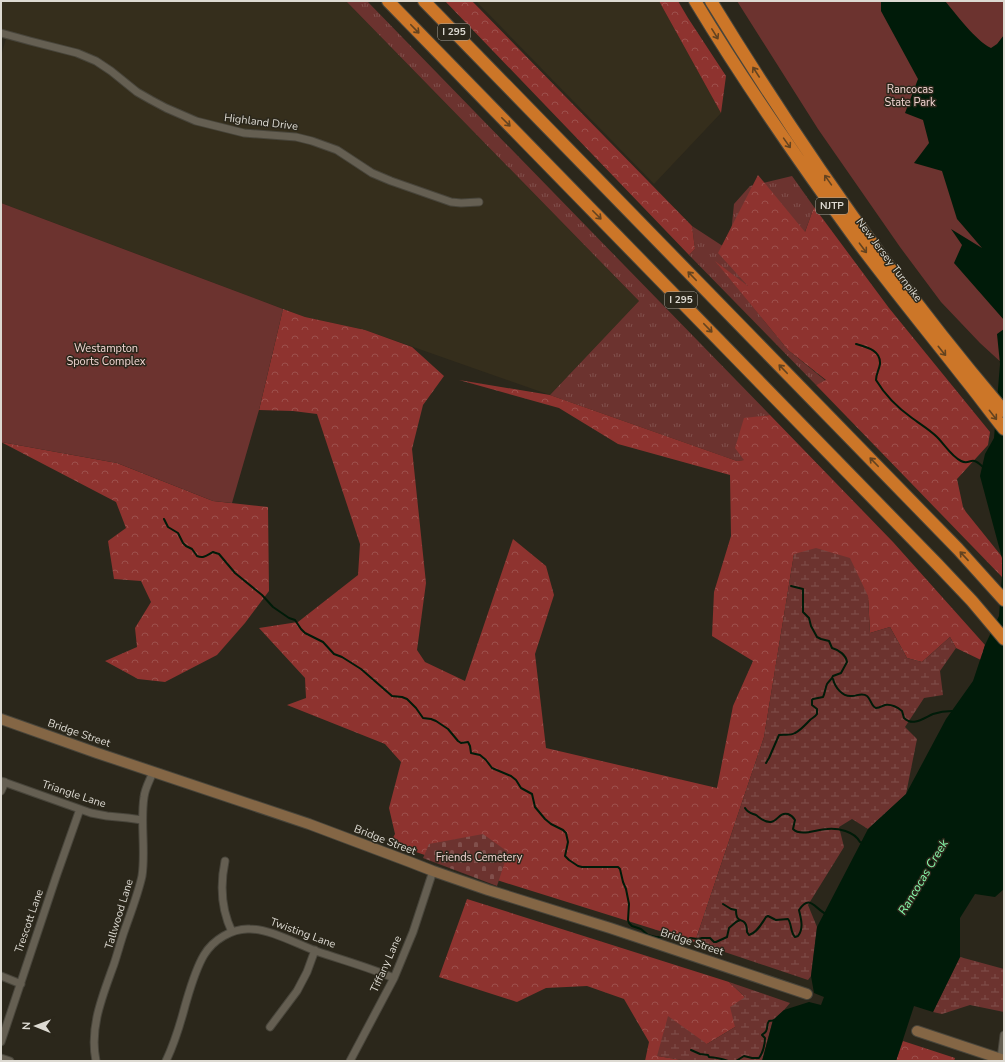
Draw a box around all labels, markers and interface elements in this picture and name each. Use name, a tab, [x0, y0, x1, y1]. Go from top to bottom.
one-way arrow	[410, 24, 420, 34]
road number: I 295	[438, 24, 470, 40]
one-way arrow	[711, 28, 719, 39]
one-way arrow	[751, 66, 759, 78]
park label: Rancocas State Park	[885, 82, 936, 110]
street label: Highland Drive	[223, 110, 299, 134]
one-way arrow	[501, 117, 511, 127]
one-way arrow	[783, 137, 791, 148]
one-way arrow	[823, 175, 832, 186]
road number: NJTP	[816, 198, 848, 214]
one-way arrow	[592, 210, 602, 220]
street label: New Jersey Turnpike	[853, 215, 926, 305]
one-way arrow	[858, 243, 867, 254]
one-way arrow	[687, 271, 697, 281]
road number: I 295	[665, 292, 697, 308]
one-way arrow	[703, 323, 713, 333]
park label: Westampton Sports Complex	[66, 341, 146, 369]
one-way arrow	[938, 345, 947, 356]
one-way arrow	[778, 364, 788, 374]
one-way arrow	[989, 410, 998, 421]
one-way arrow	[869, 457, 879, 467]
one-way arrow	[960, 551, 969, 561]
street label: Bridge Street	[46, 715, 113, 751]
street label: Triangle Lane	[40, 777, 108, 811]
street label: Bridge Street	[352, 821, 418, 859]
water label: Rancocas Creek	[894, 836, 952, 918]
park label: Friends Cemetery	[436, 850, 523, 865]
street label: Tallwood Lane	[101, 877, 137, 951]
street label: Trescott Lane	[11, 887, 47, 955]
street label: Twisting Lane	[268, 914, 338, 952]
street label: Bridge Street	[659, 925, 726, 959]
street label: Tiffany Lane	[367, 933, 405, 995]
north arrow	[16, 1006, 56, 1046]
text: N	[19, 1022, 34, 1030]

